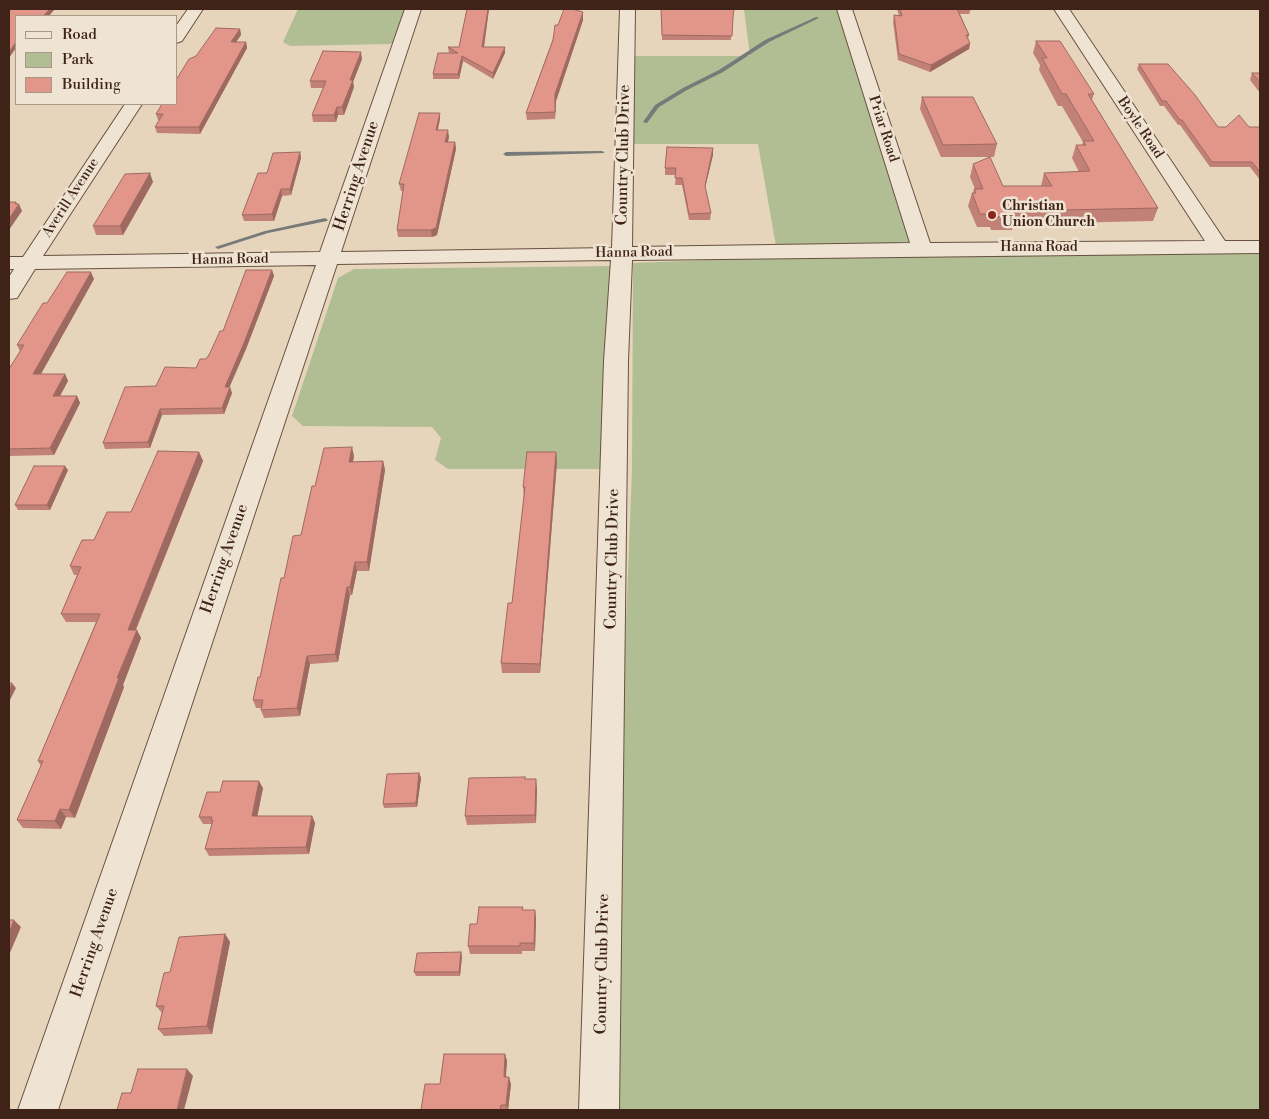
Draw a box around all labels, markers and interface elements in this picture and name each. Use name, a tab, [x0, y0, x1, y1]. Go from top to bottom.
legend	[15, 15, 178, 105]
text: Road	[62, 25, 97, 44]
text: Park	[62, 50, 93, 69]
text: Building	[62, 75, 121, 94]
street label: Country Club Drive	[613, 84, 635, 226]
street label: Priar Road	[864, 94, 902, 164]
street label: Boyle Road	[1113, 94, 1167, 162]
street label: Herring Avenue	[330, 119, 384, 233]
street label: Averill Avenue	[39, 155, 103, 241]
place label: Christian Union Church	[1002, 199, 1095, 232]
marker: Christian Union Church	[986, 209, 998, 221]
street label: Hanna Road	[1000, 240, 1078, 256]
street label: Hanna Road	[595, 244, 673, 262]
street label: Hanna Road	[191, 251, 269, 269]
street label: Country Club Drive	[602, 488, 624, 630]
street label: Herring Avenue	[197, 502, 253, 616]
street label: Herring Avenue	[67, 886, 123, 1000]
street label: Country Club Drive	[592, 893, 614, 1035]

